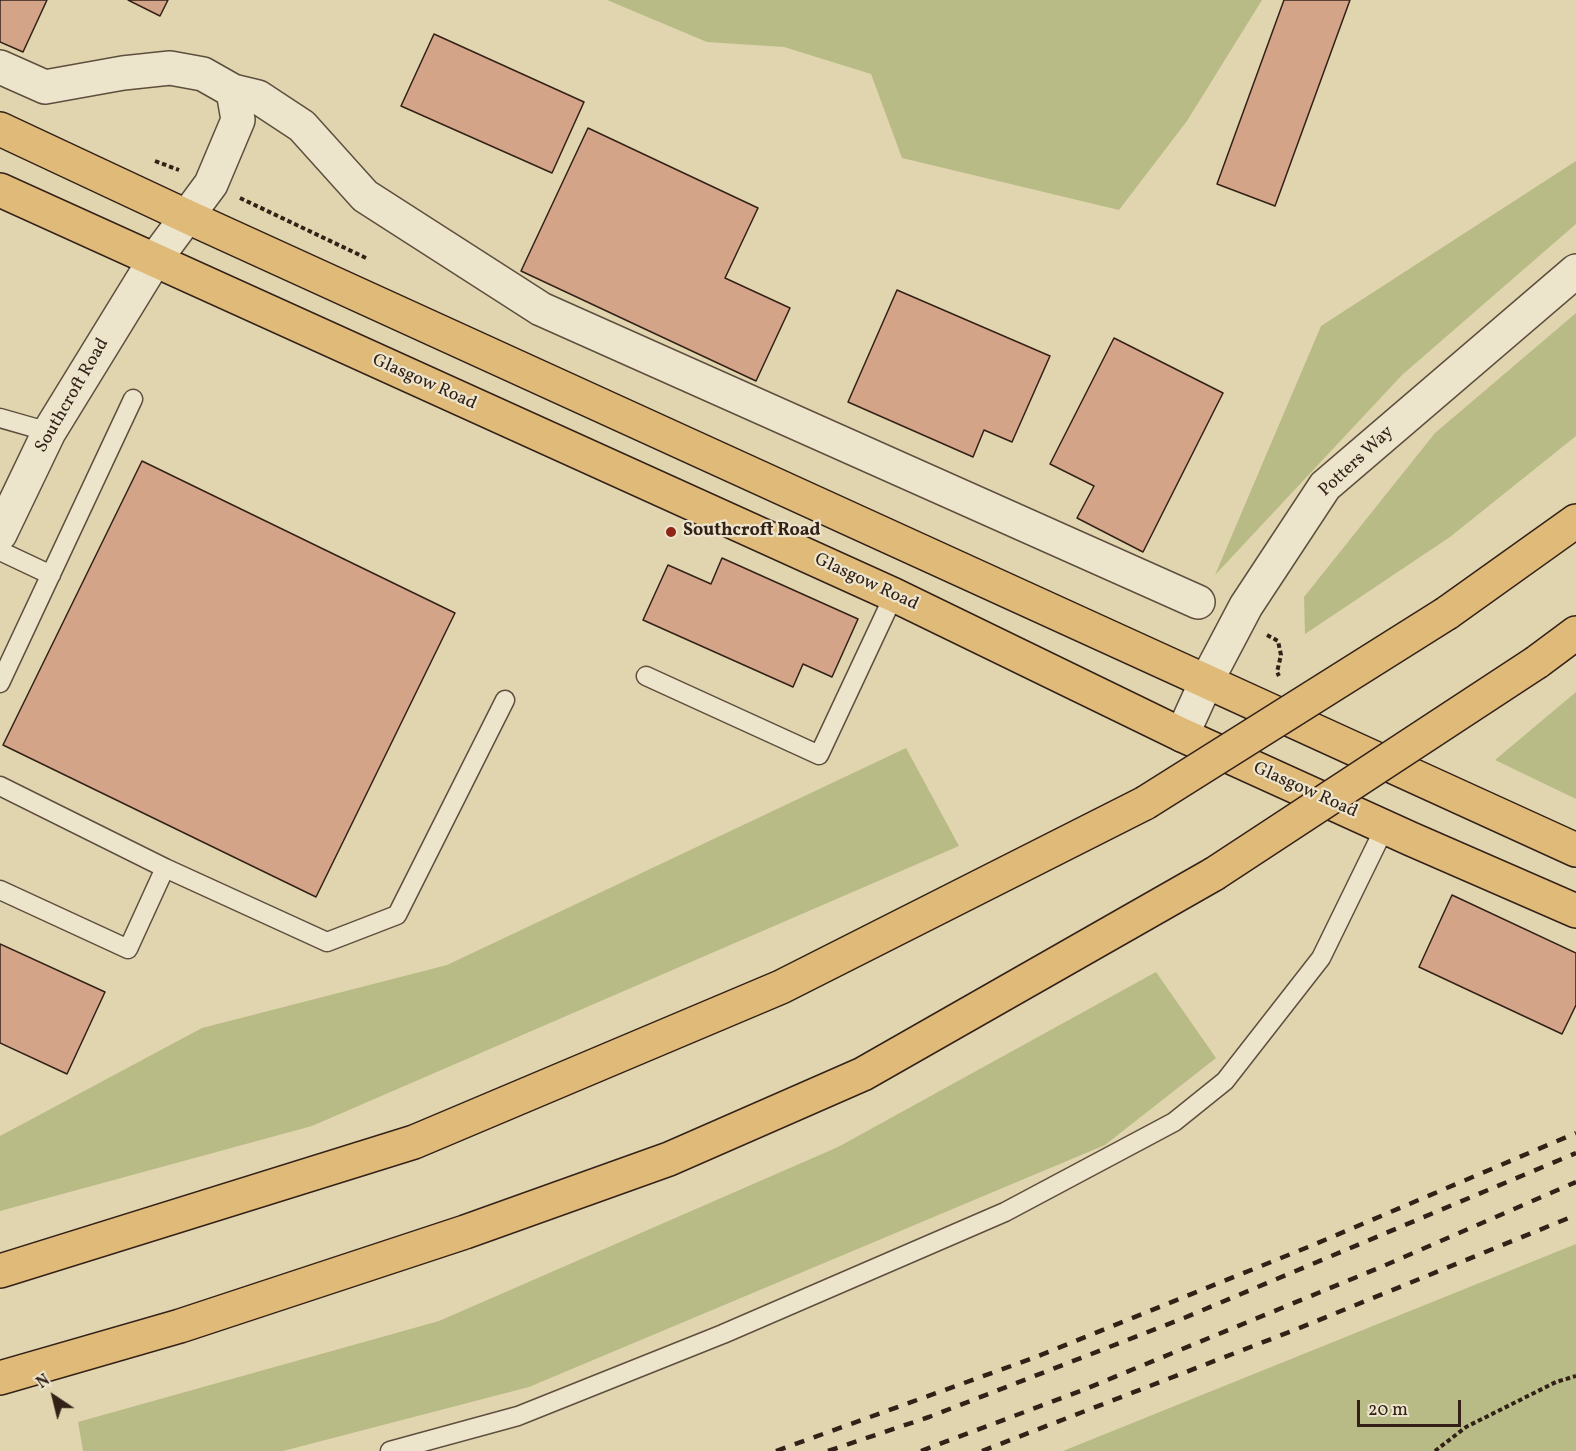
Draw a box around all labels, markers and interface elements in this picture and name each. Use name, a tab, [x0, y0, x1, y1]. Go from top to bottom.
street label: Southcroft Road	[32, 335, 114, 457]
street label: Glasgow Road	[368, 350, 480, 416]
street label: Potters Way	[1315, 422, 1399, 502]
place label: Southcroft Road	[683, 521, 821, 543]
marker: Southcroft Road	[664, 525, 678, 539]
street label: Glasgow Road	[811, 550, 921, 616]
street label: Glasgow Road	[1249, 758, 1361, 824]
north arrow	[24, 1367, 84, 1427]
text: N	[33, 1370, 55, 1395]
scale bar	[1360, 1388, 1464, 1426]
text: 20 m	[1368, 1398, 1408, 1423]

